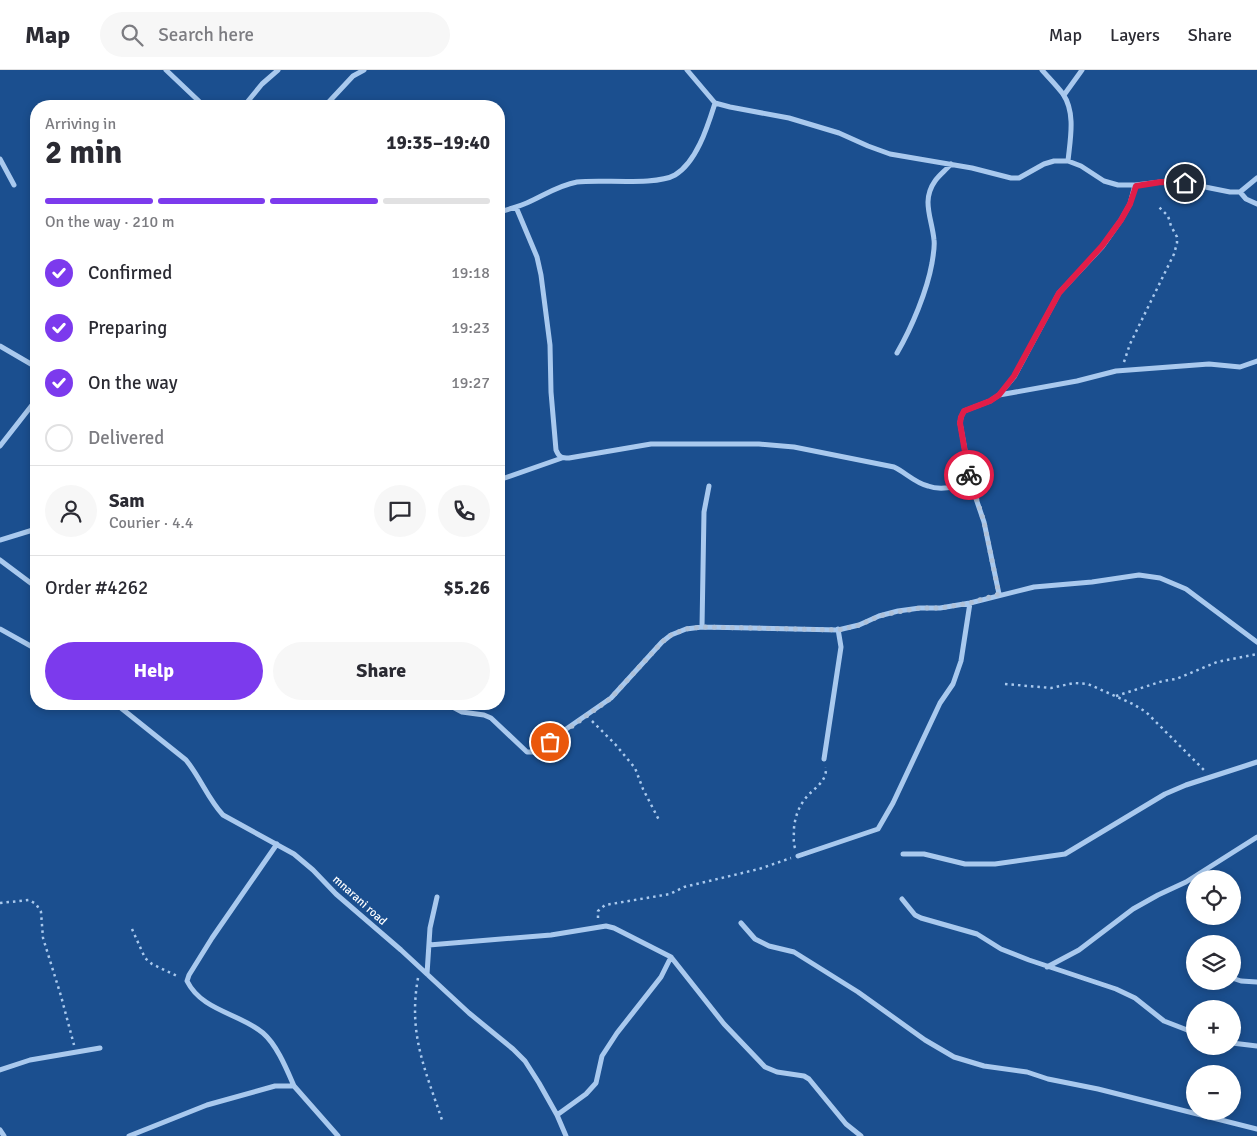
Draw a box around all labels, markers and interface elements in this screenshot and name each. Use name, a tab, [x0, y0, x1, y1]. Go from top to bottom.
search box	[100, 12, 450, 57]
text: Map	[25, 20, 70, 50]
icon: search	[118, 21, 146, 49]
text: Search here	[158, 23, 254, 47]
text: Map	[1049, 24, 1082, 46]
text: Layers	[1110, 24, 1160, 46]
text: Share	[1188, 24, 1232, 46]
text: Arriving in	[45, 114, 116, 134]
text: 19:35–19:40	[386, 131, 490, 155]
text: 2 min	[45, 133, 122, 172]
pin	[1164, 162, 1206, 204]
icon: home	[1171, 169, 1199, 197]
text: On the way · 210 m	[45, 212, 175, 232]
icon: check	[45, 259, 73, 287]
text: Confirmed	[88, 261, 172, 285]
text: 19:18	[451, 263, 490, 283]
icon: check	[45, 314, 73, 342]
text: Preparing	[88, 316, 167, 340]
text: 19:23	[451, 318, 490, 338]
icon: check	[45, 369, 73, 397]
text: On the way	[88, 371, 178, 395]
text: 19:27	[451, 373, 490, 393]
text: Delivered	[88, 426, 164, 450]
courier	[944, 450, 994, 500]
icon: bike	[955, 461, 983, 489]
button: person	[45, 485, 97, 537]
button: chat	[374, 485, 426, 537]
button: phone	[438, 485, 490, 537]
text: Sam	[109, 489, 145, 513]
text: Courier · 4.4	[109, 513, 193, 533]
text: Order #4262	[45, 576, 148, 600]
text: $5.26	[444, 576, 490, 600]
button: Help	[45, 642, 263, 700]
button: Share	[273, 642, 490, 700]
pin	[529, 721, 571, 763]
icon: bag	[536, 728, 564, 756]
map controls	[1186, 870, 1241, 1120]
button: locate	[1186, 870, 1241, 925]
street label: mnarani road	[329, 872, 390, 929]
button: layers	[1186, 935, 1241, 990]
button: +	[1186, 1000, 1241, 1055]
button: −	[1186, 1065, 1241, 1120]

